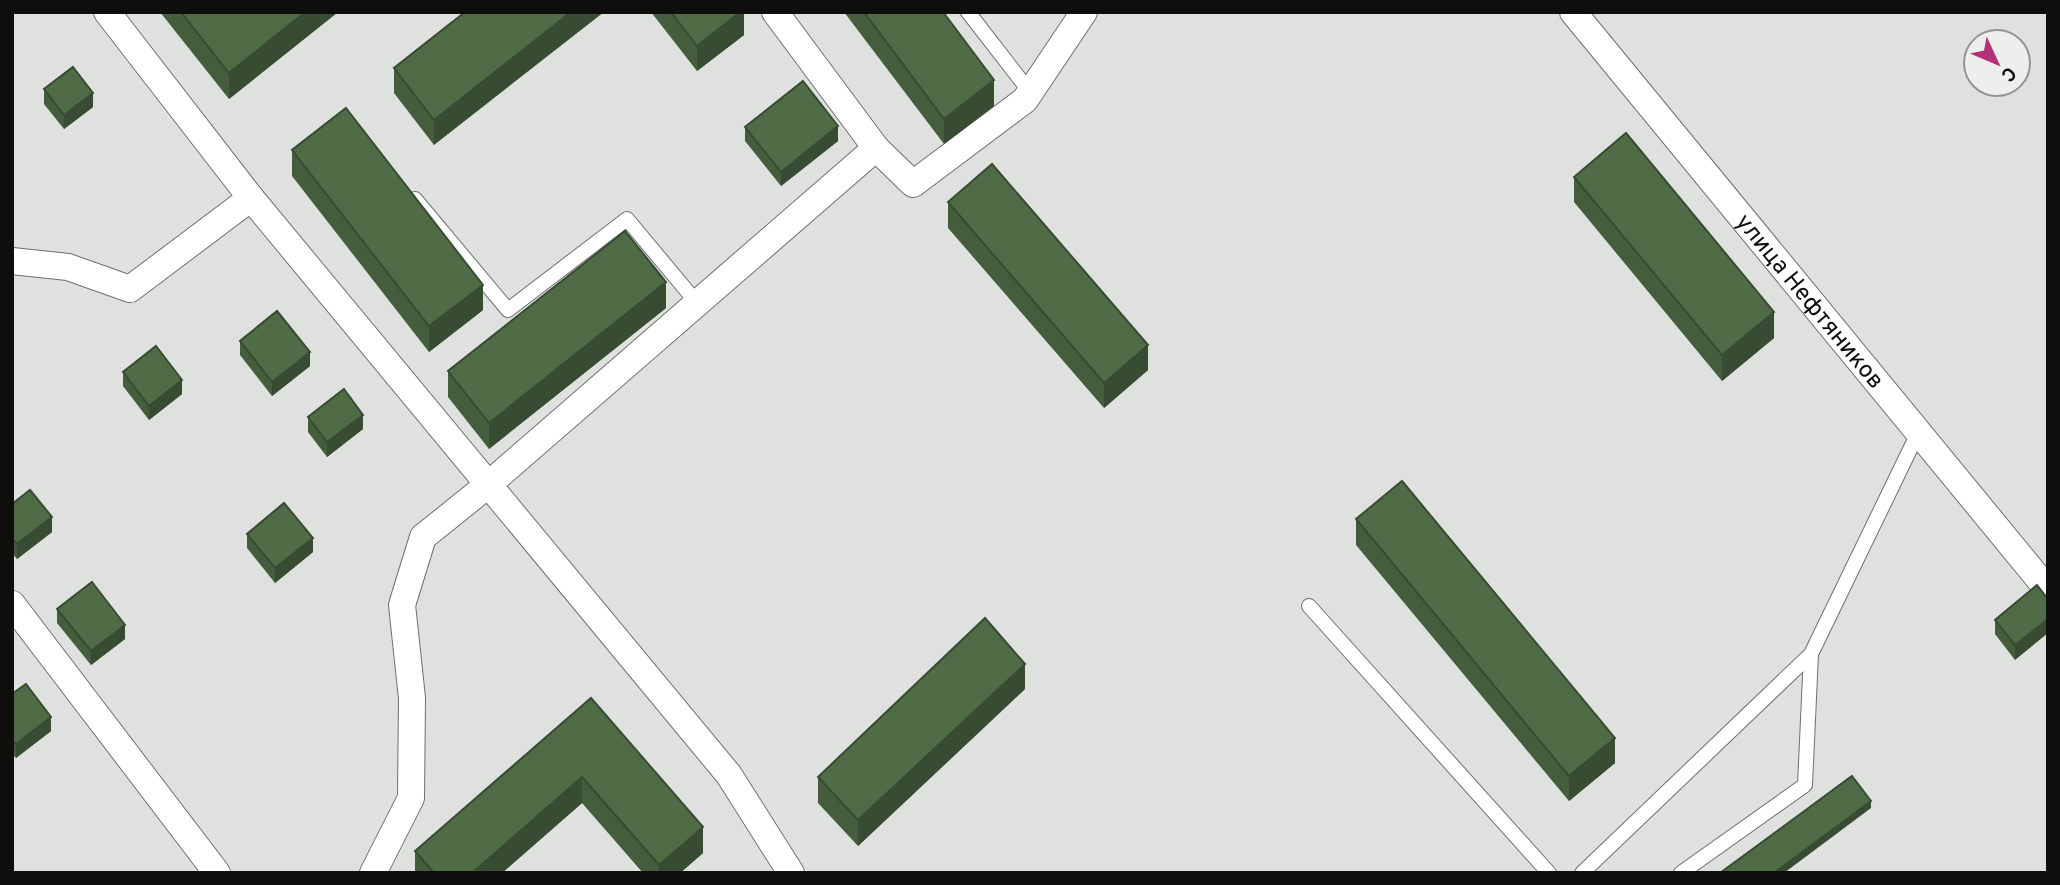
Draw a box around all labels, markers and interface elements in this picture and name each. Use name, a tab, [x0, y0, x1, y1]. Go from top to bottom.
north arrow	[1962, 28, 2032, 98]
text: С	[1995, 61, 2021, 86]
street label: улица Нефтяников	[1728, 208, 1890, 396]

